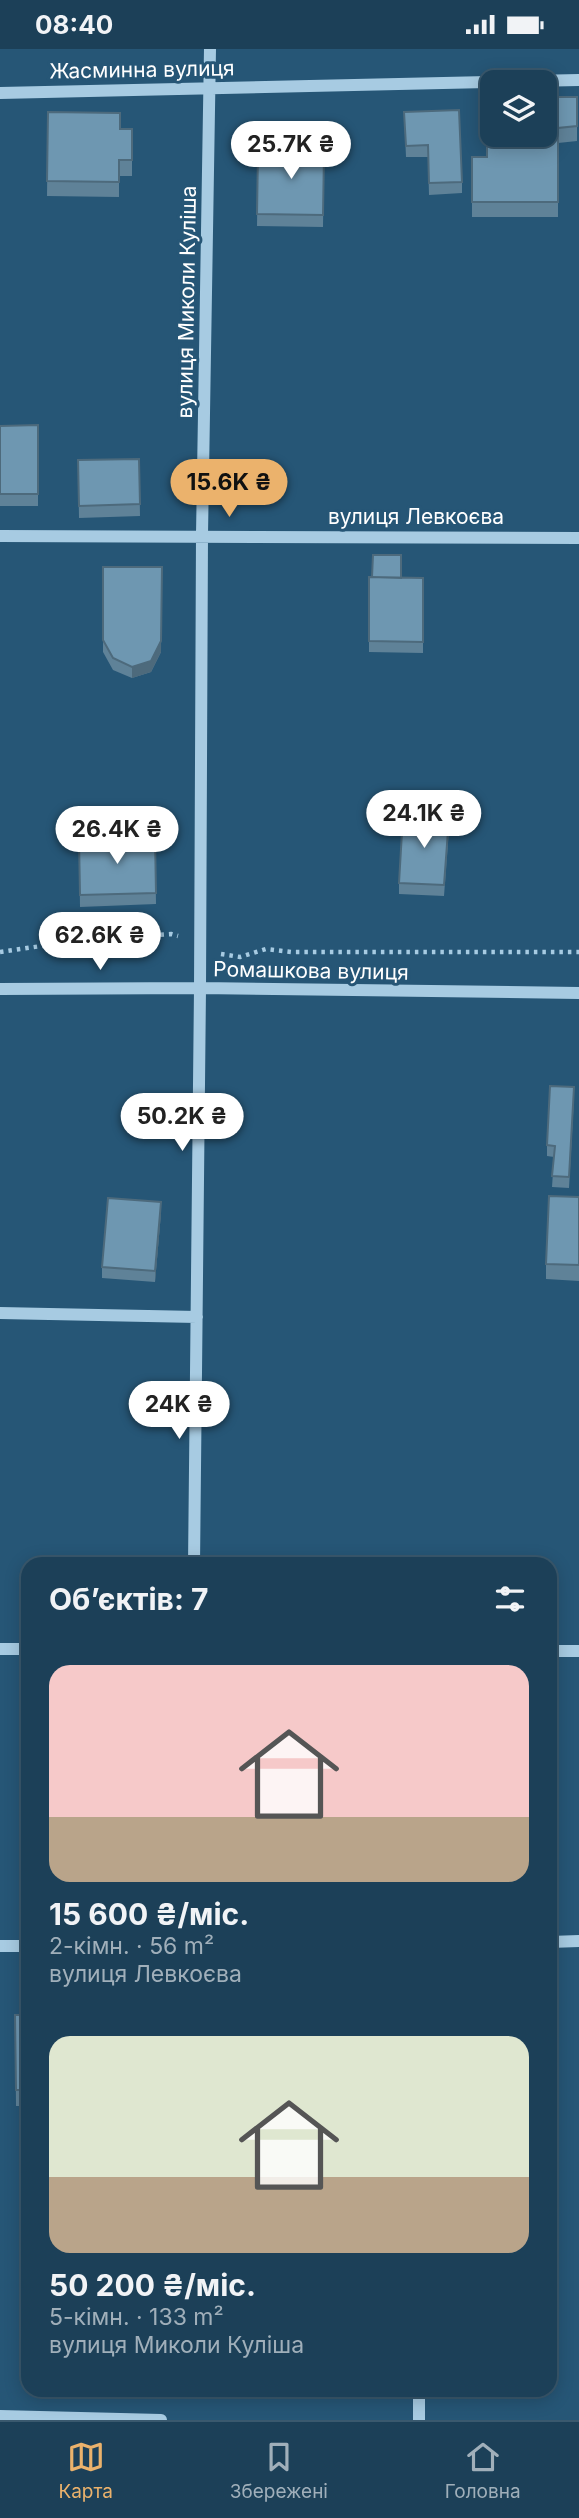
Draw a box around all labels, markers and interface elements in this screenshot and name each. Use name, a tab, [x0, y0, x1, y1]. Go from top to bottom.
text: 08:40	[35, 9, 113, 40]
street label: Жасминна вулиця	[49, 55, 235, 84]
map controls	[480, 70, 557, 147]
button: layers	[480, 70, 557, 147]
pin: 25.7K ₴	[226, 121, 356, 181]
text: 25.7K ₴	[247, 130, 335, 158]
street label: вулиця Миколи Куліша	[172, 185, 201, 419]
pin: 15.6K ₴	[164, 459, 294, 519]
text: 15.6K ₴	[186, 468, 272, 496]
street label: вулиця Левкоєва	[328, 504, 504, 529]
pin: 24.1K ₴	[359, 791, 489, 850]
text: 24.1K ₴	[382, 799, 466, 827]
pin: 26.4K ₴	[52, 807, 182, 866]
text: 26.4K ₴	[72, 815, 162, 843]
pin: 62.6K ₴	[35, 913, 165, 972]
text: 62.6K ₴	[55, 921, 145, 949]
street label: Ромашкова вулиця	[213, 956, 409, 985]
pin: 50.2K ₴	[117, 1093, 247, 1153]
text: 50.2K ₴	[137, 1102, 227, 1130]
pin: 24K ₴	[130, 1381, 228, 1441]
text: 24K ₴	[145, 1390, 213, 1418]
icon: filters	[491, 1580, 529, 1618]
text: Об’єктів: 7	[49, 1581, 208, 1617]
icon: home	[226, 1711, 352, 1837]
text: 15 600 ₴/міс.	[49, 1896, 249, 1932]
text: 2-кімн. · 56 m²	[49, 1932, 214, 1960]
text: вулиця Левкоєва	[49, 1960, 242, 1988]
icon: home	[226, 2082, 352, 2208]
text: 50 200 ₴/міс.	[49, 2267, 256, 2303]
text: 5-кімн. · 133 m²	[49, 2303, 224, 2331]
text: вулиця Миколи Куліша	[49, 2331, 304, 2359]
tab: Карта	[58, 2438, 113, 2503]
tab: Збережені	[230, 2438, 328, 2503]
tab: Головна	[445, 2438, 521, 2503]

